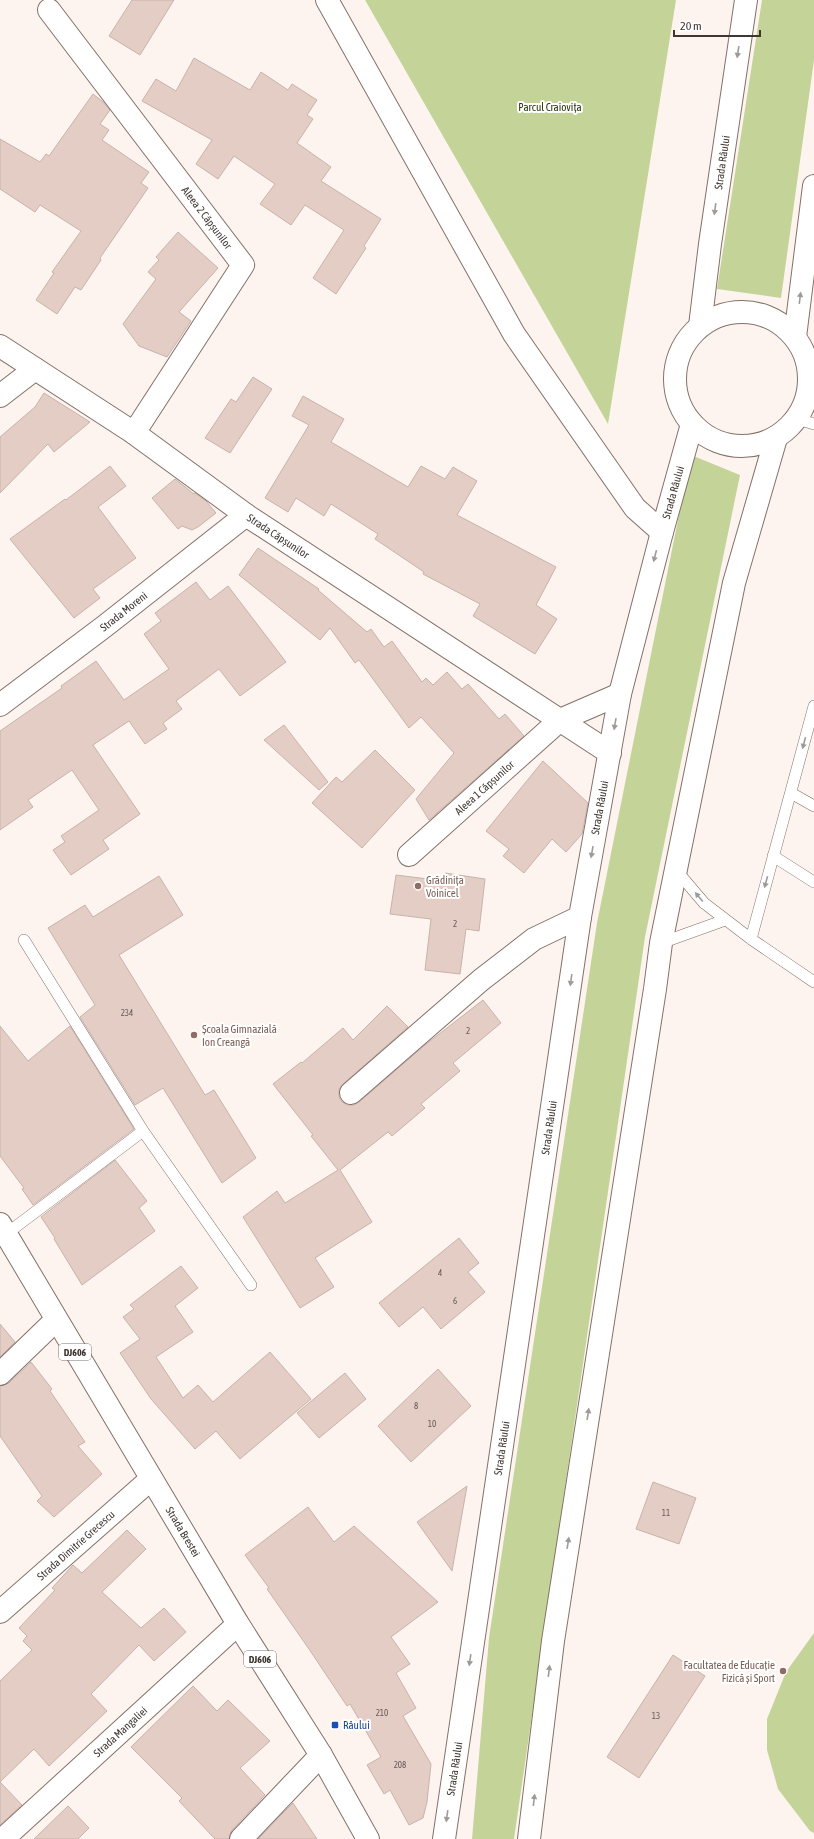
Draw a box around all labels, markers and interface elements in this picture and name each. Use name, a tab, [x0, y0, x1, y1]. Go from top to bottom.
scale bar	[674, 12, 760, 38]
text: 20 m	[680, 19, 702, 33]
one-way arrow	[735, 46, 741, 58]
park label: Parcul Craiovița	[518, 101, 582, 113]
street label: Strada Râului	[712, 135, 732, 190]
street label: Aleea 2 Căpșunilor	[180, 184, 235, 252]
one-way arrow	[712, 203, 718, 215]
one-way arrow	[797, 292, 803, 304]
street label: Strada Râului	[660, 465, 686, 520]
street label: Strada Căpșunilor	[245, 511, 312, 561]
one-way arrow	[652, 550, 658, 563]
street label: Strada Moreni	[98, 589, 149, 634]
one-way arrow	[612, 717, 618, 730]
one-way arrow	[801, 738, 807, 750]
street label: Aleea 1 Căpșunilor	[452, 758, 517, 817]
street label: Strada Râului	[589, 780, 610, 836]
one-way arrow	[589, 845, 595, 858]
place label: Grădinița Voinicel	[426, 874, 464, 899]
one-way arrow	[763, 877, 769, 889]
marker: Grădinița Voinicel	[413, 881, 423, 891]
one-way arrow	[694, 892, 703, 902]
house number: 2	[453, 919, 457, 929]
one-way arrow	[568, 974, 574, 986]
house number: 234	[121, 1008, 133, 1018]
place label: Școala Gimnazială Ion Creangă	[202, 1023, 277, 1048]
house number: 2	[466, 1026, 470, 1036]
marker: Școala Gimnazială Ion Creangă	[189, 1030, 199, 1040]
street label: Strada Râului	[539, 1100, 559, 1156]
house number: 4	[438, 1268, 442, 1278]
house number: 6	[453, 1296, 457, 1306]
road number: DJ606	[59, 1344, 91, 1360]
house number: 8	[414, 1401, 418, 1411]
one-way arrow	[586, 1408, 592, 1420]
house number: 10	[428, 1419, 436, 1429]
street label: Strada Râului	[492, 1420, 512, 1476]
street label: Strada Brestei	[164, 1505, 202, 1559]
street label: Strada Dimitrie Grecescu	[35, 1508, 117, 1582]
house number: 11	[662, 1508, 670, 1518]
one-way arrow	[565, 1537, 571, 1549]
road number: DJ606	[244, 1651, 276, 1667]
one-way arrow	[467, 1654, 473, 1666]
place label: Facultatea de Educație Fizică și Sport	[684, 1659, 775, 1684]
one-way arrow	[546, 1665, 552, 1677]
marker: Facultatea de Educație Fizică și Sport	[778, 1666, 788, 1676]
street label: Strada Mangaliei	[91, 1704, 150, 1759]
house number: 210	[376, 1708, 388, 1718]
house number: 13	[652, 1711, 660, 1721]
place label: Râului	[343, 1719, 370, 1731]
marker: Râului	[330, 1720, 340, 1730]
street label: Strada Râului	[444, 1741, 464, 1797]
house number: 208	[394, 1760, 406, 1770]
one-way arrow	[530, 1794, 537, 1806]
one-way arrow	[444, 1810, 450, 1822]

